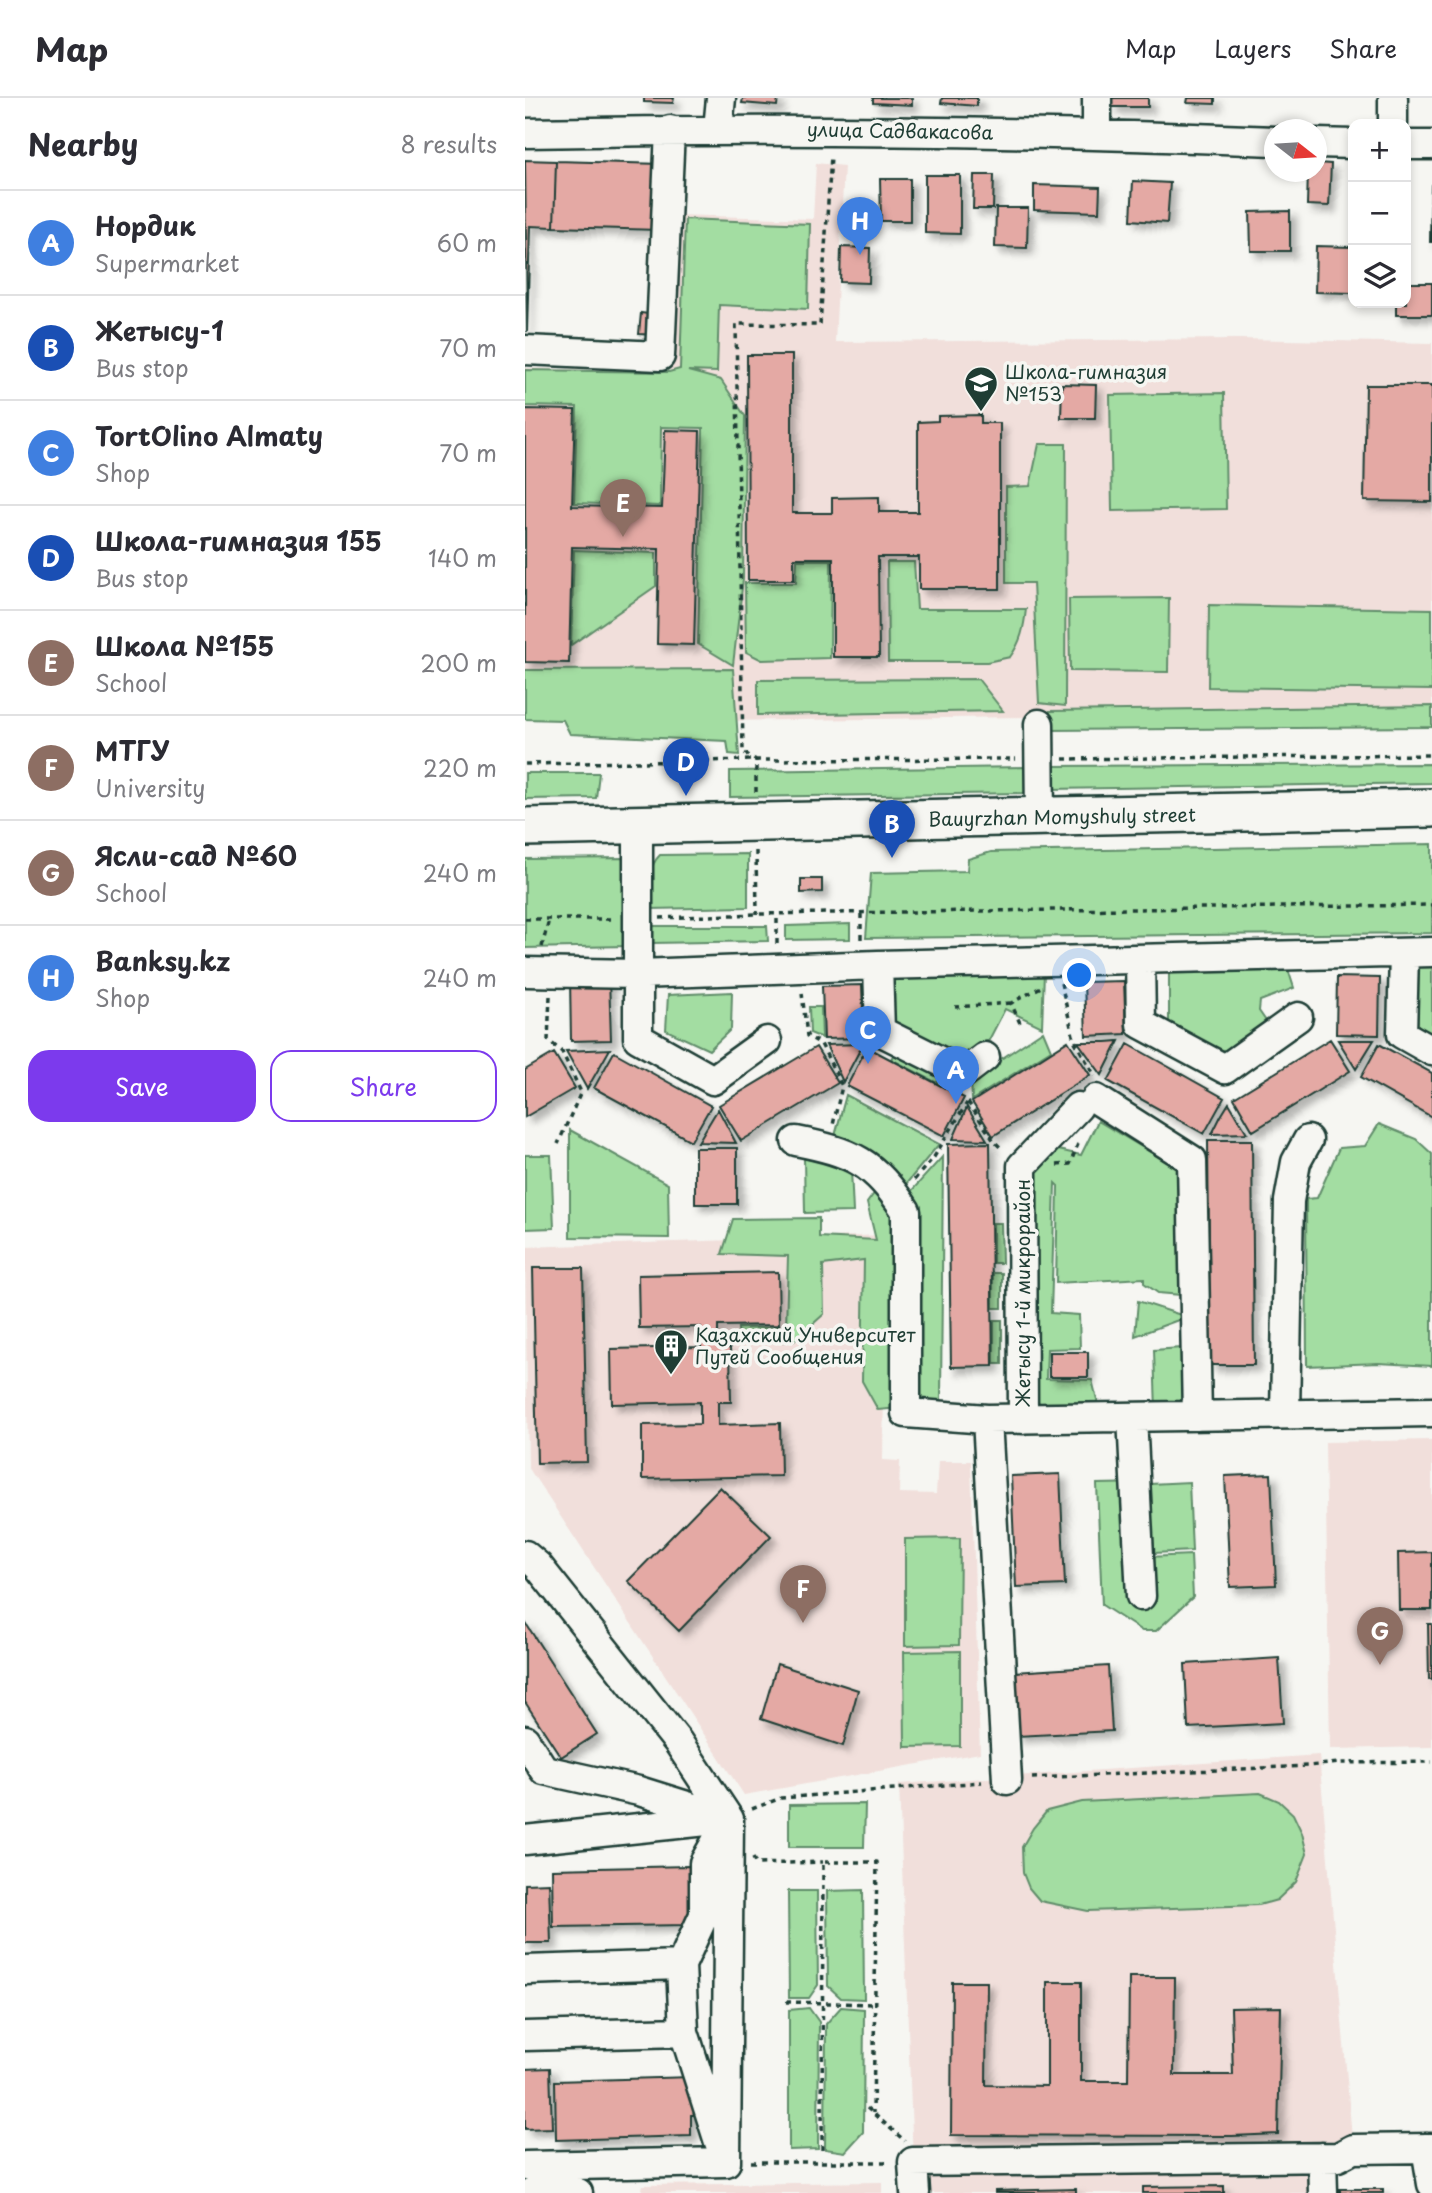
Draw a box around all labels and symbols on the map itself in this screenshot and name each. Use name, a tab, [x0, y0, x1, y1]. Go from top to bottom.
street label: улица Садвакасова	[807, 114, 994, 146]
north arrow	[1264, 119, 1327, 182]
pin: H	[837, 197, 883, 255]
place label: Школа-гимназия №153	[1005, 357, 1167, 407]
school or university icon: Школа-гимназия №153	[962, 364, 1000, 413]
pin: E	[600, 479, 646, 537]
pin: D	[663, 738, 709, 796]
pin: B	[869, 800, 915, 858]
street label: Bauyrzhan Momyshuly street	[928, 800, 1196, 832]
your location	[1062, 958, 1096, 992]
pin: C	[845, 1006, 891, 1064]
pin: A	[933, 1046, 979, 1104]
street label: Жетысу 1-й микрорайон	[1008, 1179, 1036, 1407]
place label: Казахский Университет Путей Сообщения	[695, 1320, 917, 1370]
building icon: Казахский Университет Путей Сообщения	[652, 1327, 690, 1376]
pin: F	[780, 1565, 826, 1623]
pin: G	[1357, 1607, 1403, 1665]

